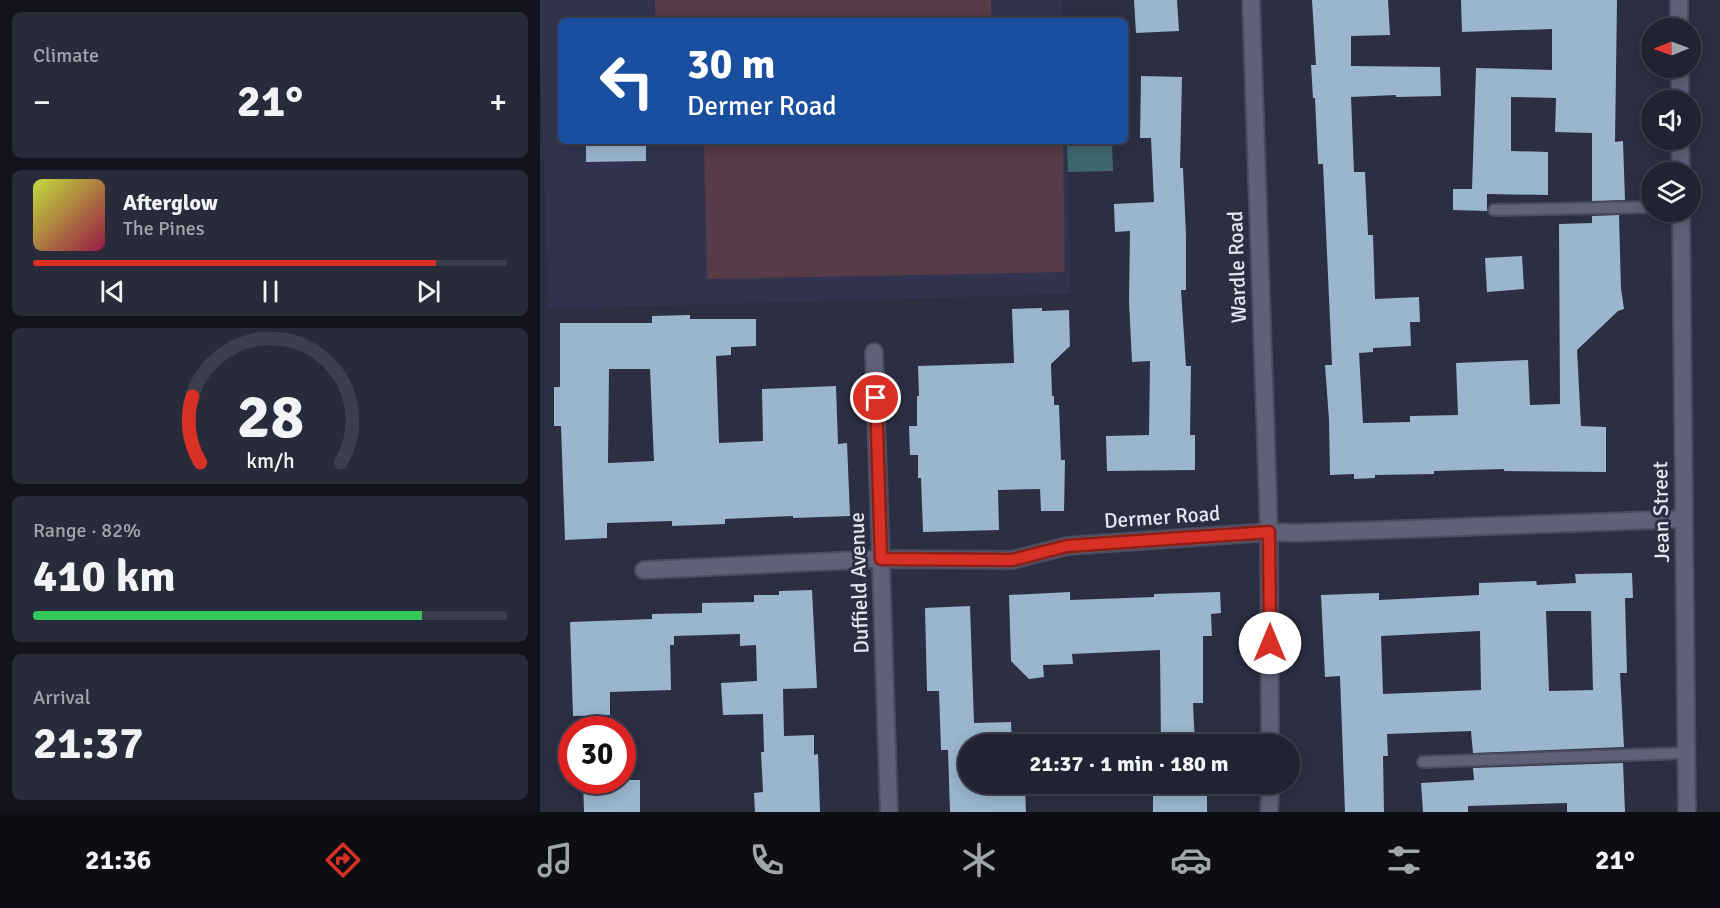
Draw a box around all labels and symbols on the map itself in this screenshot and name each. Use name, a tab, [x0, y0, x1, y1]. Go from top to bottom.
north arrow	[1641, 18, 1701, 78]
street label: Wardle Road	[1222, 210, 1252, 324]
pin	[850, 372, 901, 423]
street label: Jean Street	[1647, 461, 1675, 563]
street label: Dermer Road	[1103, 500, 1221, 534]
street label: Duffield Avenue	[844, 512, 874, 654]
position arrow	[1238, 611, 1302, 675]
speed limit sign: 30	[558, 716, 636, 794]

